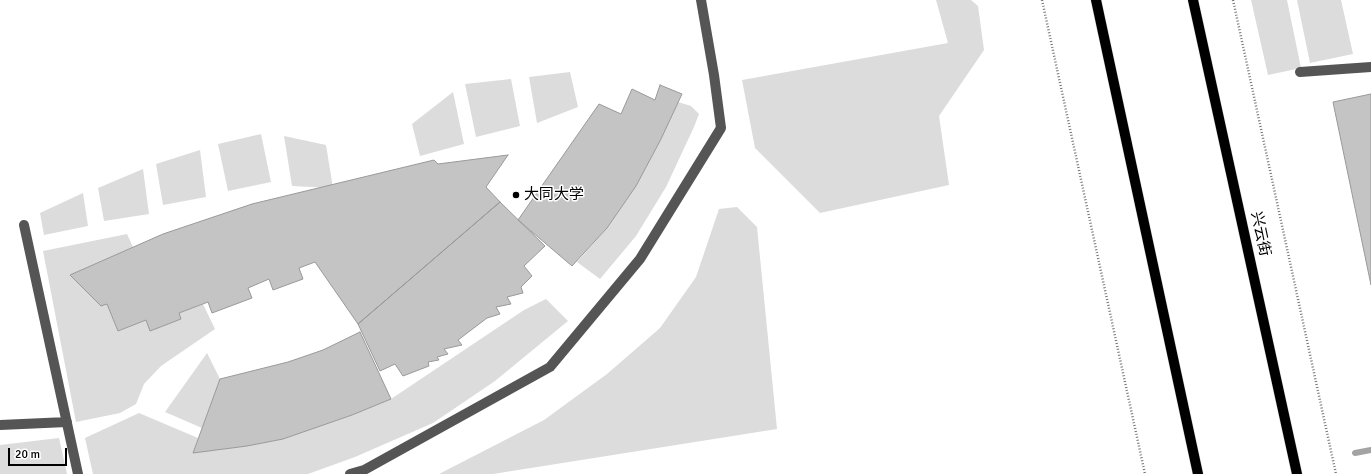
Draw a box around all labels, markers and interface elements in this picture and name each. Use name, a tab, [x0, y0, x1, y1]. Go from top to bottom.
place label: 大同大学	[524, 186, 584, 204]
marker: 大同大学	[511, 190, 521, 200]
street label: 兴云街	[1247, 210, 1273, 258]
scale bar	[10, 440, 69, 466]
text: 20 m	[15, 447, 40, 462]

